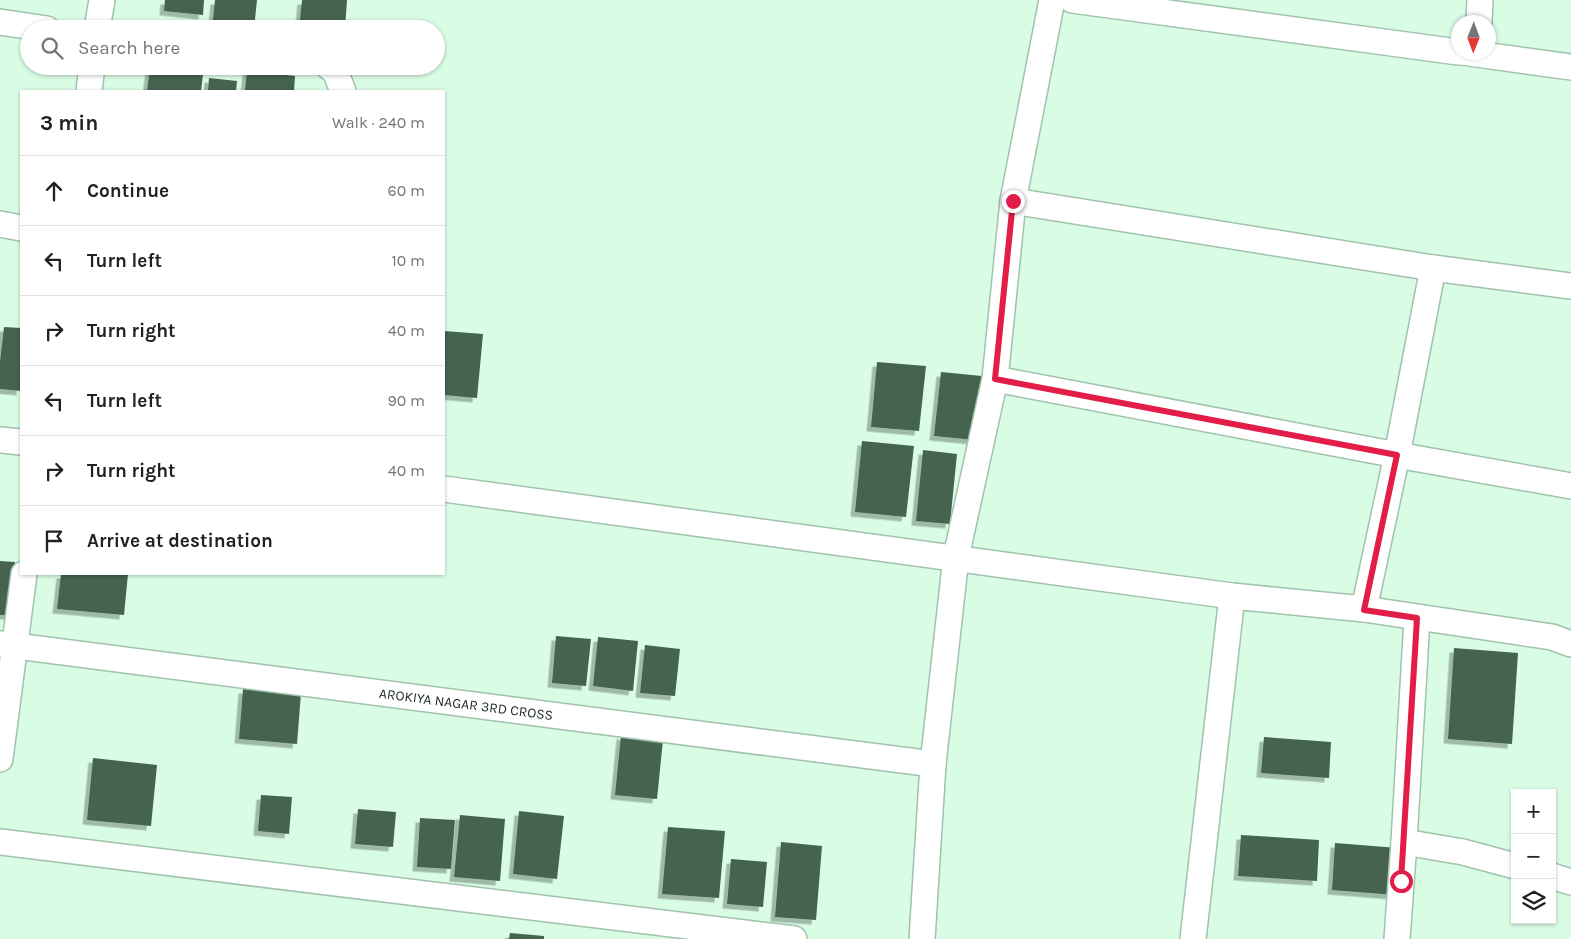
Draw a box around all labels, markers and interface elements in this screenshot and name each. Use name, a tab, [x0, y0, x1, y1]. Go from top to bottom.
north arrow	[1451, 15, 1496, 60]
search box	[20, 20, 445, 75]
icon: search	[38, 34, 66, 62]
text: Search here	[78, 37, 180, 59]
text: 3 min	[40, 111, 98, 135]
text: Walk · 240 m	[332, 113, 425, 132]
icon: ahead	[40, 177, 68, 205]
text: Continue	[87, 180, 169, 202]
text: 60 m	[388, 181, 425, 200]
route end	[1002, 190, 1025, 213]
icon: left	[40, 247, 68, 275]
text: Turn left	[87, 250, 162, 272]
text: 10 m	[391, 251, 425, 270]
icon: right	[40, 317, 68, 345]
text: Turn right	[87, 320, 176, 342]
text: 40 m	[388, 321, 425, 340]
icon: left	[40, 387, 68, 415]
text: Turn left	[87, 390, 162, 412]
text: 90 m	[387, 391, 425, 410]
icon: right	[40, 457, 68, 485]
text: Turn right	[87, 460, 176, 482]
text: 40 m	[388, 461, 425, 480]
icon: arrive	[40, 527, 68, 555]
text: Arrive at destination	[87, 530, 273, 552]
street label: AROKIYA NAGAR 3RD CROSS	[378, 684, 554, 724]
map controls	[1511, 789, 1556, 924]
button: +	[1511, 789, 1556, 834]
button: −	[1511, 834, 1556, 879]
route start	[1390, 870, 1413, 893]
button: layers	[1511, 879, 1556, 924]

